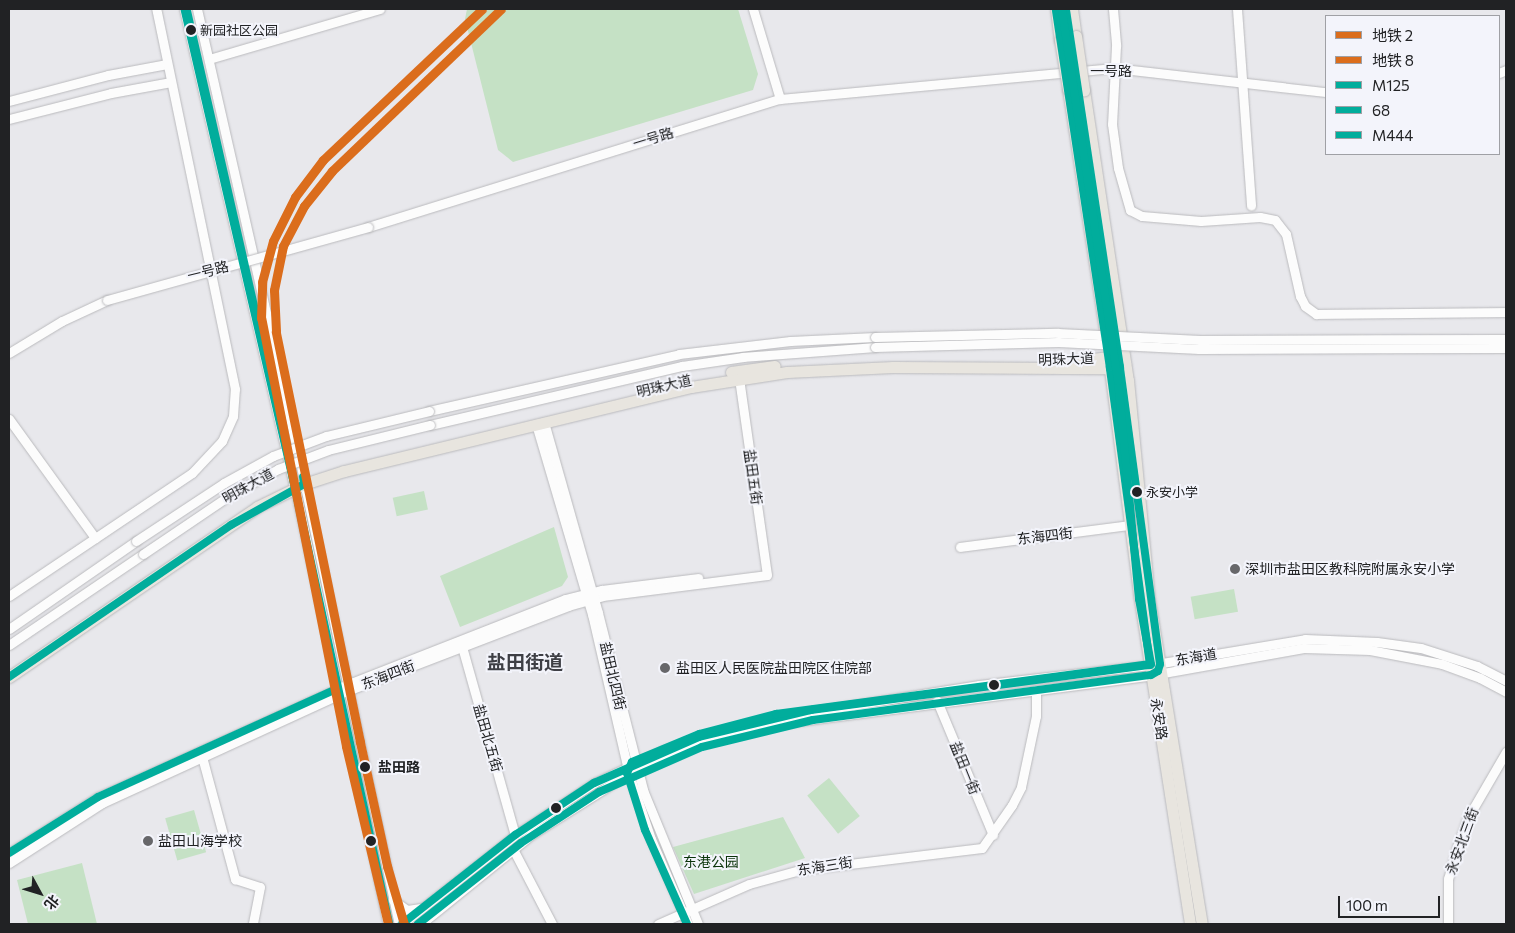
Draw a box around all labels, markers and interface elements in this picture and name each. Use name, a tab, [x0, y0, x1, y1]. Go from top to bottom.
legend	[1325, 15, 1500, 155]
place label: 新园社区公园	[200, 22, 278, 38]
marker: 新园社区公园	[186, 25, 196, 35]
text: 地铁 2	[1372, 26, 1413, 44]
text: 地铁 8	[1372, 51, 1414, 69]
street label: 一号路	[1090, 63, 1132, 79]
text: M125	[1372, 76, 1410, 94]
text: 68	[1372, 101, 1390, 119]
street label: 一号路	[630, 124, 676, 152]
text: M444	[1372, 126, 1413, 144]
street label: 一号路	[186, 258, 230, 284]
street label: 明珠大道	[1038, 350, 1094, 368]
street label: 明珠大道	[635, 372, 693, 400]
street label: 盐田五街	[741, 448, 765, 506]
street label: 明珠大道	[219, 465, 277, 507]
place label: 永安小学	[1146, 484, 1198, 500]
marker: 永安小学	[1132, 487, 1142, 497]
street label: 东海四街	[1016, 524, 1074, 548]
place label: 深圳市盐田区教科院附属永安小学	[1245, 561, 1455, 577]
marker: 深圳市盐田区教科院附属永安小学	[1229, 563, 1241, 575]
street label: 盐田北四街	[597, 640, 629, 712]
street label: 东海道	[1174, 645, 1218, 669]
district label: 盐田街道	[487, 651, 563, 673]
street label: 东海四街	[359, 657, 417, 693]
place label: 盐田区人民医院盐田院区住院部	[676, 660, 872, 676]
marker: 盐田区人民医院盐田院区住院部	[658, 661, 672, 675]
unlabelled marker	[989, 680, 999, 690]
street label: 永安路	[1147, 697, 1171, 741]
street label: 盐田北五街	[470, 702, 506, 774]
street label: 盐田一街	[947, 739, 983, 797]
marker: 盐田路	[356, 758, 374, 776]
place label: 盐田路	[378, 759, 420, 775]
unlabelled marker	[551, 803, 561, 813]
street label: 永安北三街	[1442, 805, 1482, 877]
place label: 盐田山海学校	[158, 833, 242, 849]
marker: 盐田山海学校	[142, 835, 154, 847]
unlabelled marker	[366, 836, 376, 846]
street label: 东海三街	[796, 853, 854, 879]
park label: 东港公园	[683, 854, 739, 870]
north arrow	[15, 868, 65, 918]
scale bar	[1340, 886, 1442, 918]
text: 北	[41, 892, 63, 914]
text: 100 m	[1346, 896, 1388, 914]

